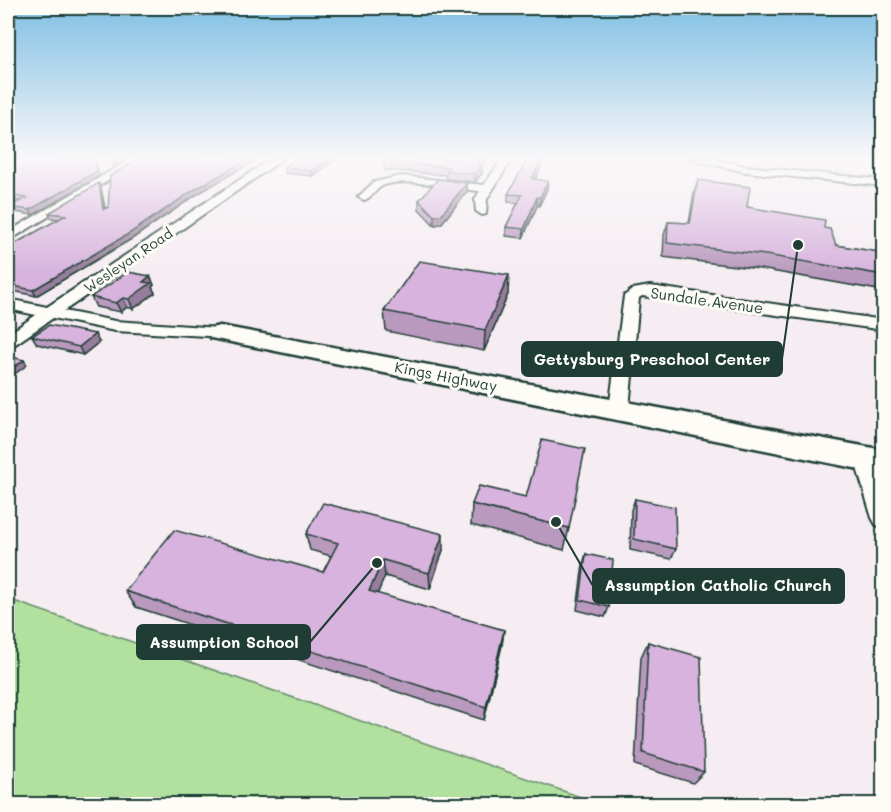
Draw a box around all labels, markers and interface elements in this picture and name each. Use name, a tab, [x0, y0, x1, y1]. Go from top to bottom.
street label: Wesleyan Road	[80, 223, 176, 297]
street label: Sundale Avenue	[649, 282, 765, 318]
callout: Gettysburg Preschool Center	[522, 342, 782, 376]
text: Gettysburg Preschool Center	[534, 348, 770, 369]
street label: Kings Highway	[393, 356, 499, 396]
callout: Assumption Catholic Church	[593, 569, 844, 603]
text: Assumption Catholic Church	[605, 574, 831, 595]
callout: Assumption School	[137, 625, 310, 659]
text: Assumption School	[149, 631, 299, 652]

